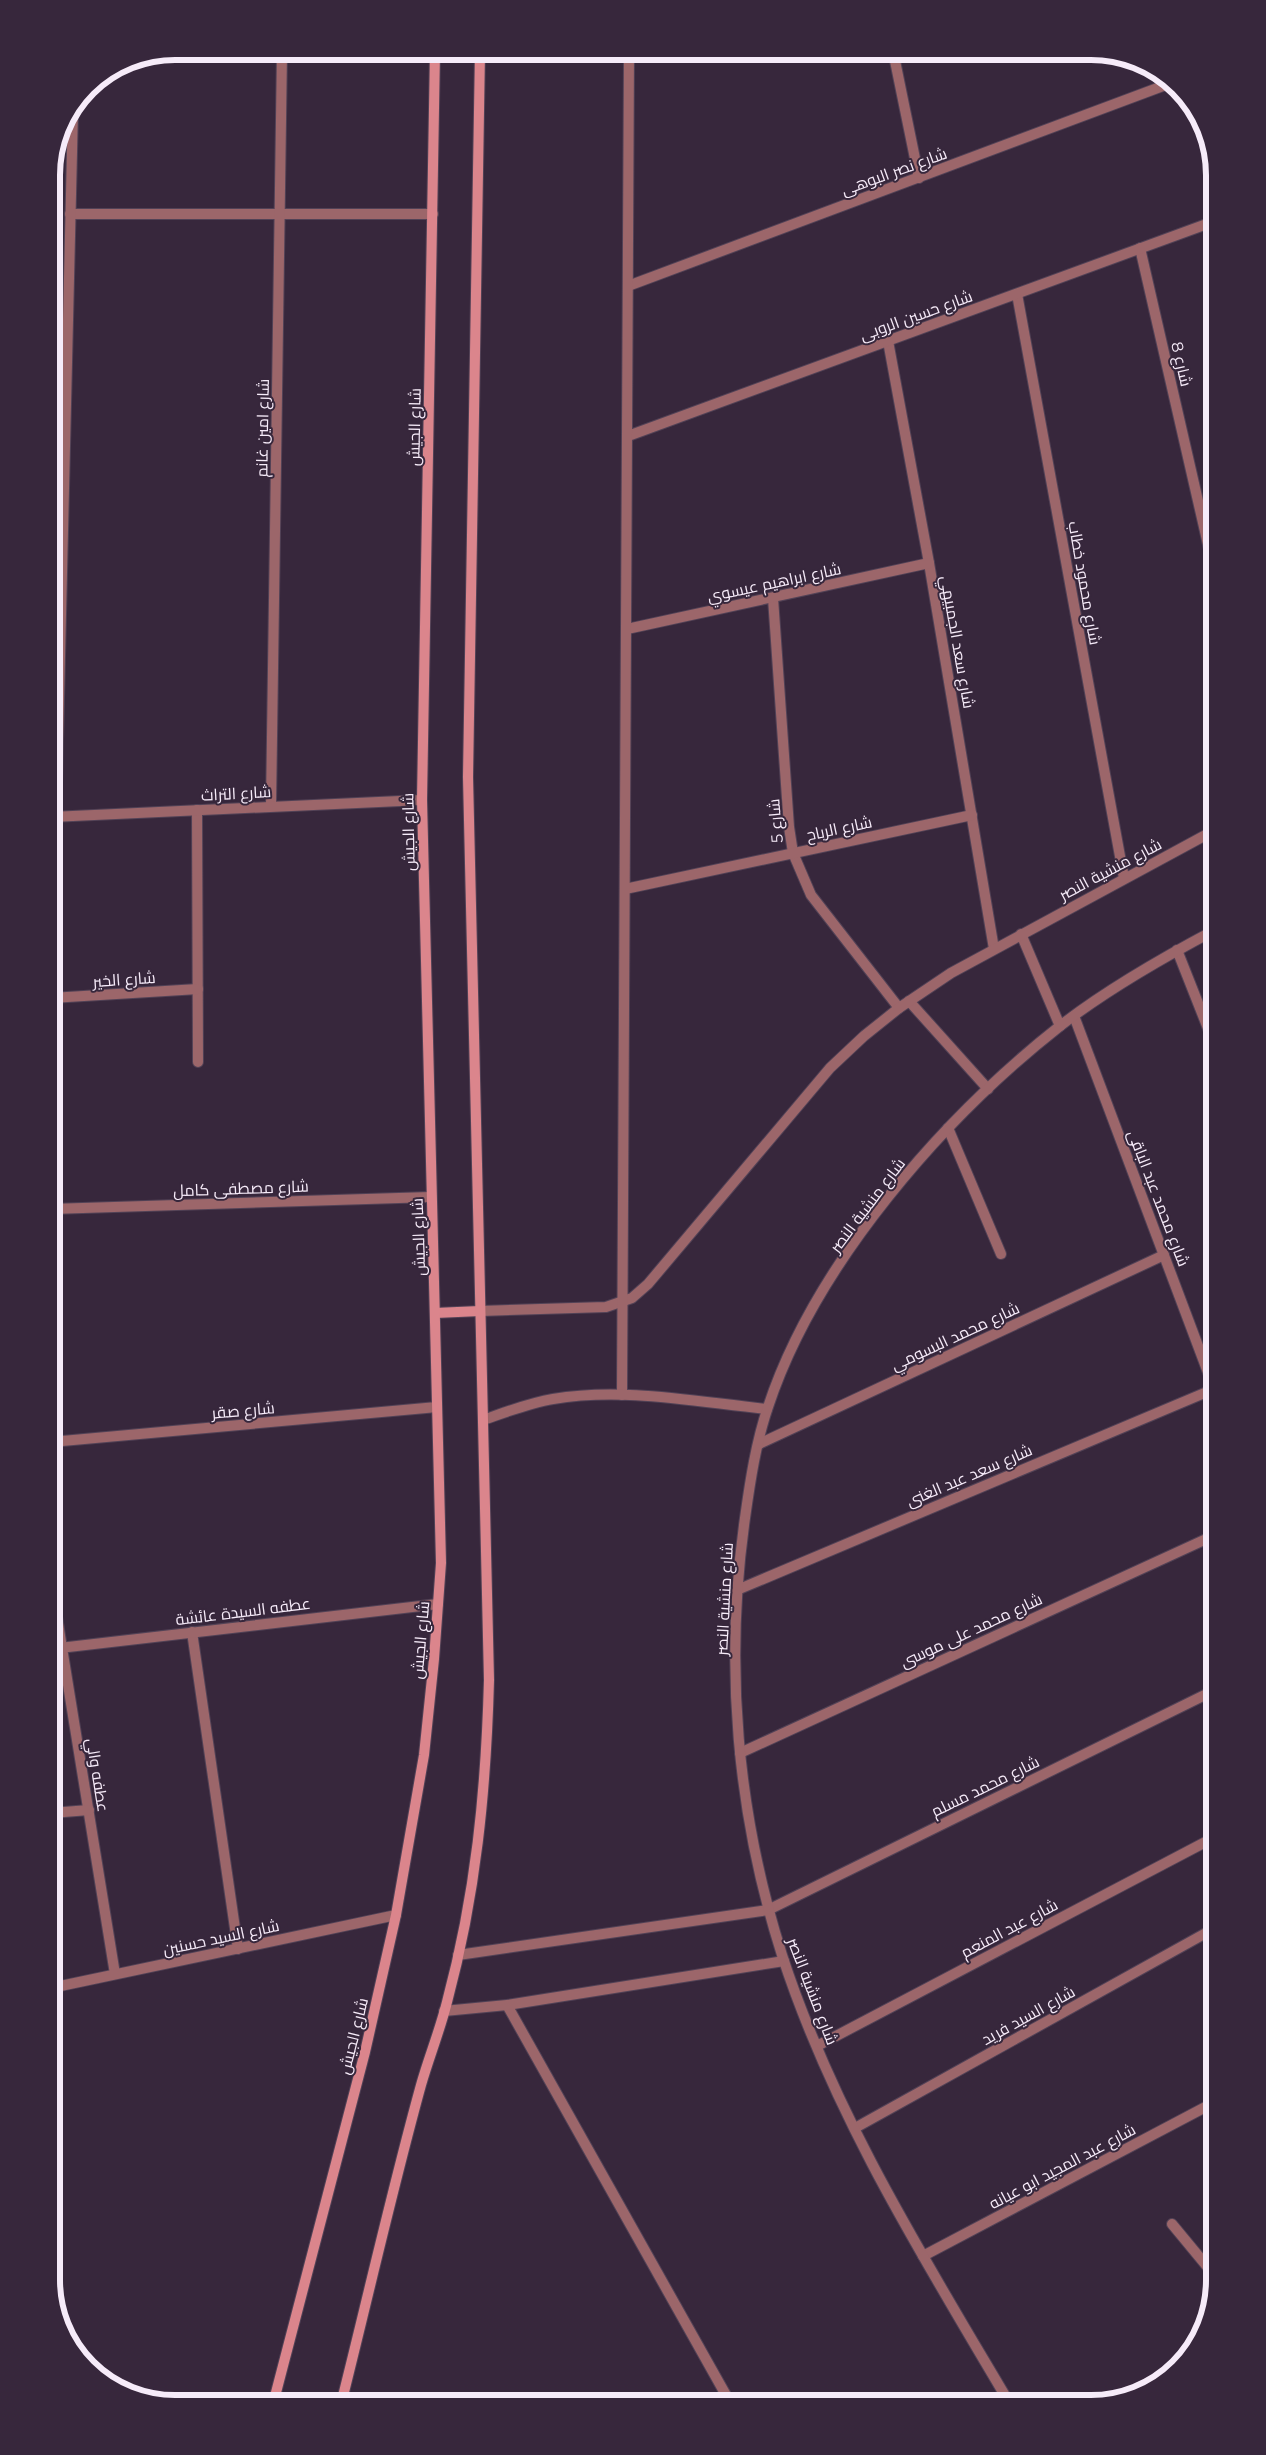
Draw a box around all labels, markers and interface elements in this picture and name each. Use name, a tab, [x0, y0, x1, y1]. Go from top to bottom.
street label: شارع نصر البوهى	[839, 144, 950, 201]
street label: شارع حسين الروبى	[857, 286, 976, 347]
street label: شارع 8	[1165, 340, 1196, 389]
street label: شارع امين غانم	[252, 378, 275, 478]
street label: شارع الجيش	[404, 388, 427, 466]
street label: شارع محمود خطاب	[1062, 520, 1105, 647]
street label: شارع ابراهيم عيسوي	[705, 559, 844, 610]
street label: شارع سعد الجمبيهي	[933, 574, 979, 711]
street label: شارع التراث	[200, 782, 272, 807]
street label: شارع الجيش	[398, 793, 421, 871]
street label: شارع 5	[764, 798, 789, 844]
street label: شارع الرباح	[804, 812, 874, 847]
street label: شارع منشية النصر	[1055, 834, 1166, 907]
street label: شارع الخير	[91, 968, 156, 993]
street label: شارع محمد عبد الباقى	[1122, 1127, 1193, 1270]
street label: شارع منشية النصر	[825, 1154, 911, 1258]
street label: شارع مصطفى كامل	[173, 1177, 309, 1202]
street label: شارع الجيش	[408, 1198, 431, 1276]
street label: شارع محمد البسومي	[888, 1298, 1024, 1378]
street label: شارع صقر	[210, 1398, 276, 1425]
street label: شارع سعد عبد الغنى	[903, 1440, 1036, 1512]
street label: شارع منشية النصر	[712, 1542, 739, 1657]
street label: شارع محمد على موسى	[897, 1589, 1046, 1674]
street label: عطفه السيدة عائشة	[174, 1594, 312, 1629]
street label: شارع الجيش	[408, 1600, 435, 1680]
street label: عطفه والي	[78, 1737, 113, 1814]
street label: شارع محمد مسلم	[928, 1752, 1043, 1823]
street label: شارع عبد المنعم	[958, 1895, 1062, 1964]
street label: شارع السيد حسنين	[161, 1916, 281, 1961]
street label: شارع منشية النصر	[781, 1934, 842, 2048]
street label: شارع السيد فريد	[978, 1982, 1079, 2051]
street label: شارع الجيش	[335, 1996, 374, 2077]
street label: شارع عبد المجيد ابو عيانه	[986, 2120, 1140, 2215]

